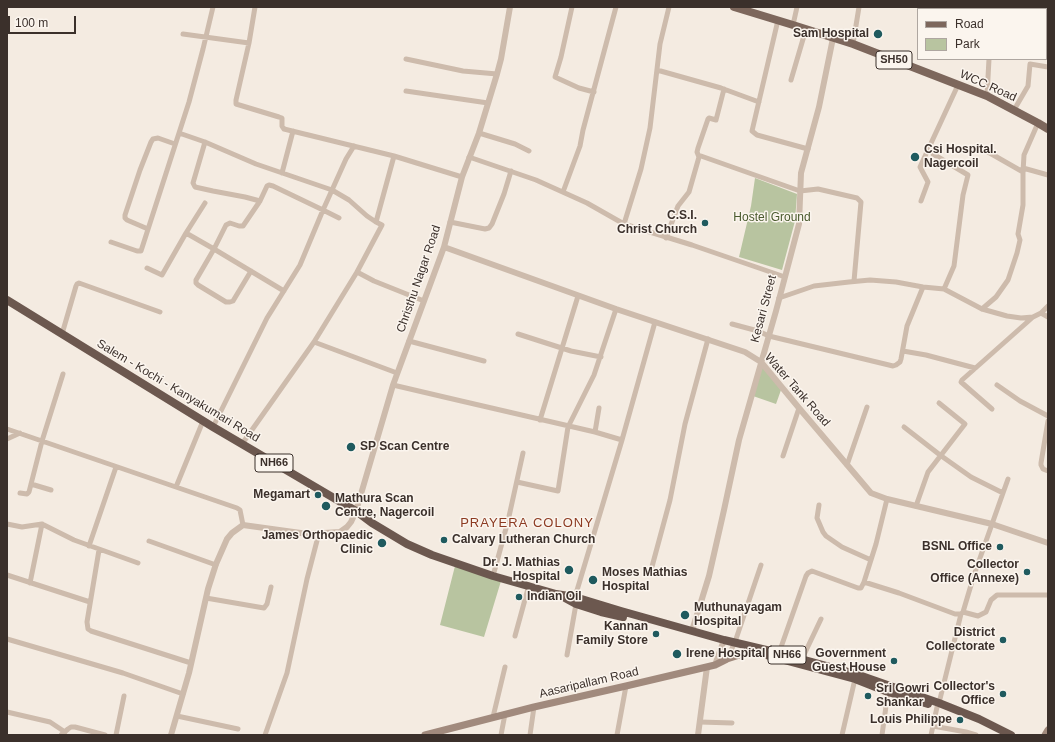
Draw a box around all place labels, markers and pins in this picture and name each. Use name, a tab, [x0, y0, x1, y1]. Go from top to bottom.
place label: Sam Hospital	[793, 27, 869, 41]
marker: Sam Hospital	[872, 28, 884, 40]
place label: Csi Hospital. Nagercoil	[924, 143, 997, 171]
marker: Csi Hospital. Nagercoil	[909, 151, 921, 163]
place label: C.S.I. Christ Church	[617, 209, 697, 237]
marker: C.S.I. Christ Church	[700, 218, 710, 228]
place label: SP Scan Centre	[360, 440, 449, 454]
marker: SP Scan Centre	[345, 441, 357, 453]
place label: Megamart	[253, 488, 310, 502]
marker: Megamart	[313, 490, 323, 500]
place label: Mathura Scan Centre, Nagercoil	[335, 492, 434, 520]
marker: Mathura Scan Centre, Nagercoil	[320, 500, 332, 512]
place label: James Orthopaedic Clinic	[262, 529, 373, 557]
place label: Calvary Lutheran Church	[452, 533, 595, 547]
marker: Calvary Lutheran Church	[439, 535, 449, 545]
marker: James Orthopaedic Clinic	[376, 537, 388, 549]
place label: BSNL Office	[922, 540, 992, 554]
marker: BSNL Office	[995, 542, 1005, 552]
place label: Dr. J. Mathias Hospital	[483, 556, 560, 584]
place label: Collector Office (Annexe)	[930, 558, 1019, 586]
marker: Dr. J. Mathias Hospital	[563, 564, 575, 576]
place label: Moses Mathias Hospital	[602, 566, 687, 594]
marker: Collector Office (Annexe)	[1022, 567, 1032, 577]
marker: Moses Mathias Hospital	[587, 574, 599, 586]
place label: Indian Oil	[527, 590, 582, 604]
marker: Indian Oil	[514, 592, 524, 602]
place label: Muthunayagam Hospital	[694, 601, 782, 629]
marker: Muthunayagam Hospital	[679, 609, 691, 621]
place label: Kannan Family Store	[576, 620, 648, 648]
place label: District Collectorate	[926, 626, 995, 654]
marker: Kannan Family Store	[651, 629, 661, 639]
marker: District Collectorate	[998, 635, 1008, 645]
place label: Irene Hospital	[686, 647, 765, 661]
place label: Government Guest House	[812, 647, 886, 675]
marker: Irene Hospital	[671, 648, 683, 660]
marker: Government Guest House	[889, 656, 899, 666]
place label: Collector's Office	[933, 680, 995, 708]
place label: Sri Gowri Shankar	[876, 682, 929, 710]
marker: Collector's Office	[998, 689, 1008, 699]
marker: Sri Gowri Shankar	[863, 691, 873, 701]
place label: Louis Philippe	[870, 713, 952, 727]
marker: Louis Philippe	[955, 715, 965, 725]

